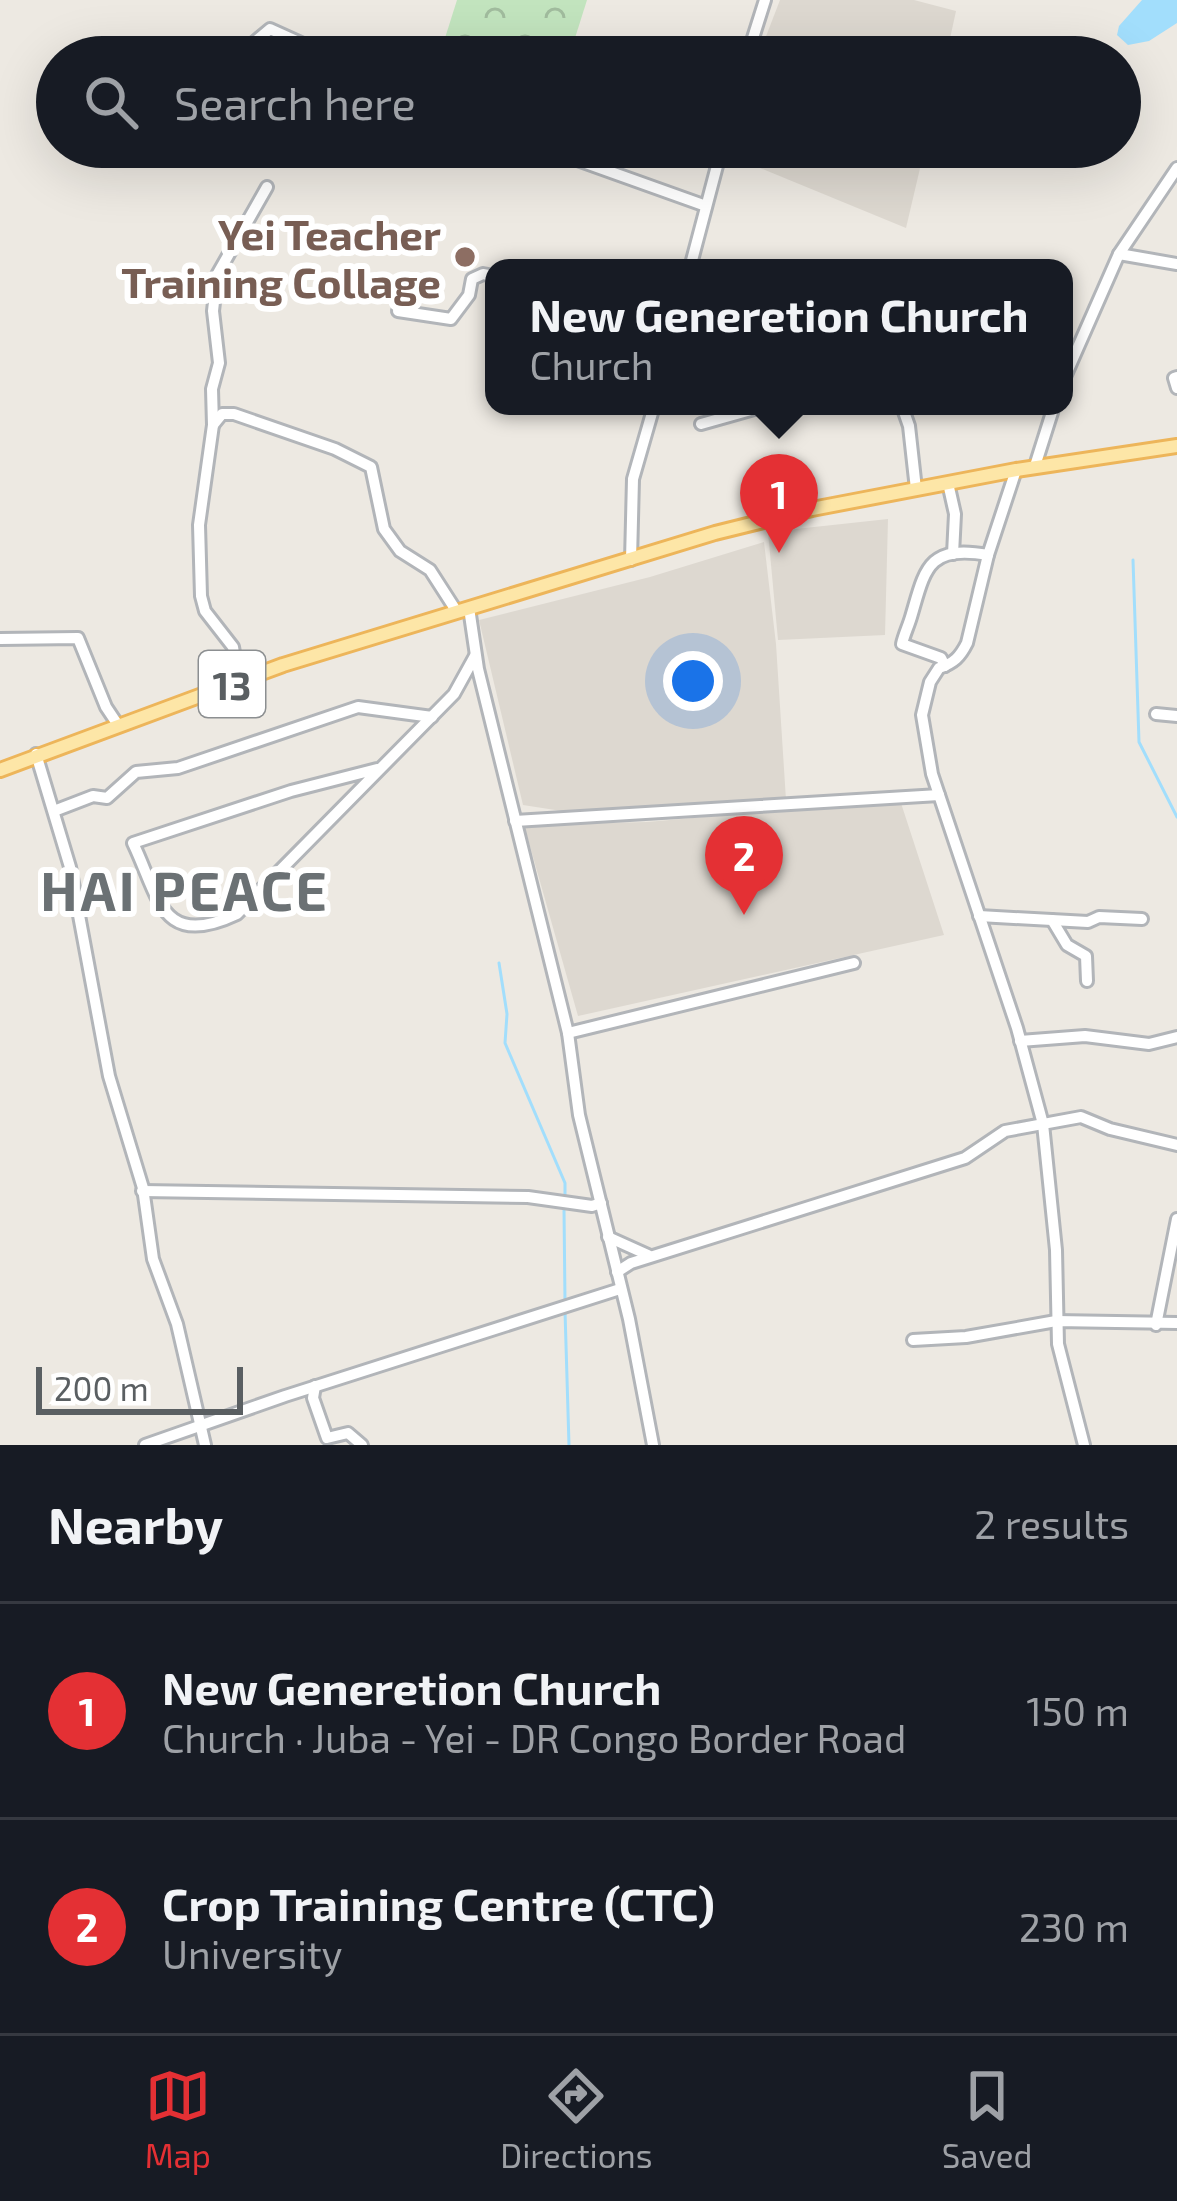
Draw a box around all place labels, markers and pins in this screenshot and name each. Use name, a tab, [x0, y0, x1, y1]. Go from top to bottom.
place label: Yei Teacher Training Collage	[121, 208, 441, 306]
marker: Yei Teacher Training Collage	[452, 244, 478, 270]
pin: 1	[740, 454, 818, 553]
pin: 2	[705, 816, 783, 915]

